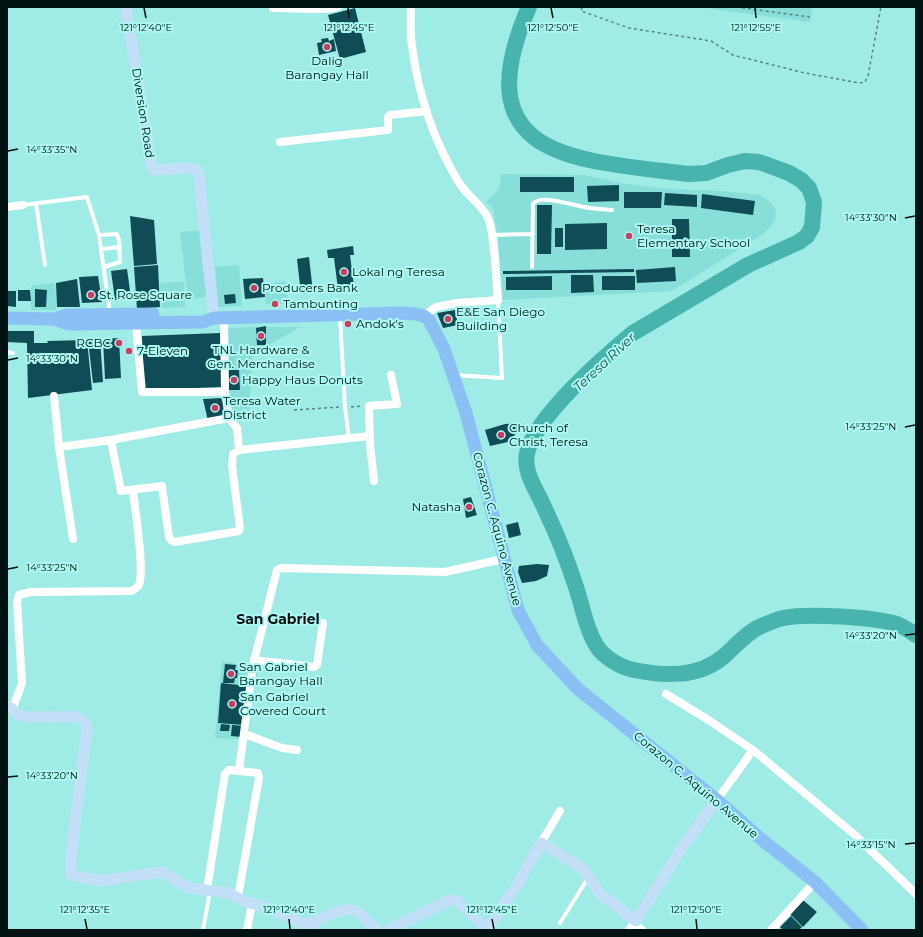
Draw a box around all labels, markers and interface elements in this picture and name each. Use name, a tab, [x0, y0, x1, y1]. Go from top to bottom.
text: 121°12'40"E	[120, 21, 172, 34]
text: 121°12'45"E	[323, 21, 375, 34]
text: 121°12'50"E	[527, 21, 579, 34]
text: 121°12'55"E	[731, 21, 782, 34]
marker: Dalig Barangay Hall	[322, 42, 332, 52]
place label: Dalig Barangay Hall	[285, 53, 369, 82]
street label: Diversion Road	[129, 67, 158, 159]
text: 14°33'35"N	[27, 143, 77, 156]
text: 14°33'30"N	[845, 211, 897, 224]
place label: Teresa Elementary School	[637, 221, 750, 250]
marker: Teresa Elementary School	[624, 231, 634, 241]
place label: Lokal ng Teresa	[352, 264, 445, 279]
marker: Lokal ng Teresa	[339, 267, 349, 277]
place label: Producers Bank	[262, 280, 359, 295]
marker: Producers Bank	[249, 283, 259, 293]
place label: St. Rose Square	[99, 287, 192, 302]
marker: St. Rose Square	[86, 290, 96, 300]
place label: Tambunting	[283, 296, 358, 311]
marker: Tambunting	[270, 299, 280, 309]
place label: E&E San Diego Building	[456, 304, 545, 333]
marker: E&E San Diego Building	[443, 314, 453, 324]
place label: Andok's	[356, 316, 404, 331]
marker: Andok's	[343, 319, 353, 329]
water label: Teresa River	[570, 329, 639, 395]
marker: TNL Hardware & Gen. Merchandise	[256, 331, 266, 341]
place label: RCBC	[76, 335, 111, 350]
marker: RCBC	[114, 338, 124, 348]
place label: TNL Hardware & Gen. Merchandise	[207, 342, 315, 371]
place label: 7-Eleven	[137, 343, 188, 358]
marker: 7-Eleven	[124, 346, 134, 356]
text: 14°33'30"N	[26, 352, 78, 365]
place label: Happy Haus Donuts	[242, 372, 363, 387]
marker: Happy Haus Donuts	[229, 375, 239, 385]
place label: Teresa Water District	[223, 393, 301, 422]
marker: Teresa Water District	[210, 403, 220, 413]
place label: Church of Christ, Teresa	[509, 420, 588, 449]
text: 14°33'25"N	[846, 420, 896, 433]
marker: Church of Christ, Teresa	[496, 430, 506, 440]
street label: Corazon C. Aquino Avenue	[470, 450, 525, 607]
place label: Natasha	[411, 499, 461, 514]
marker: Natasha	[464, 502, 474, 512]
text: 14°33'25"N	[27, 561, 77, 574]
district label: San Gabriel	[236, 610, 320, 628]
text: 14°33'20"N	[845, 629, 897, 642]
place label: San Gabriel Barangay Hall	[239, 659, 323, 688]
marker: San Gabriel Barangay Hall	[226, 669, 236, 679]
place label: San Gabriel Covered Court	[240, 689, 326, 718]
marker: San Gabriel Covered Court	[227, 699, 237, 709]
street label: Corazon C. Aquino Avenue	[631, 728, 762, 841]
text: 14°33'20"N	[26, 769, 78, 782]
text: 14°33'15"N	[846, 838, 896, 851]
text: 121°12'35"E	[60, 903, 111, 916]
text: 121°12'40"E	[263, 903, 315, 916]
text: 121°12'45"E	[466, 903, 518, 916]
text: 121°12'50"E	[670, 903, 722, 916]

